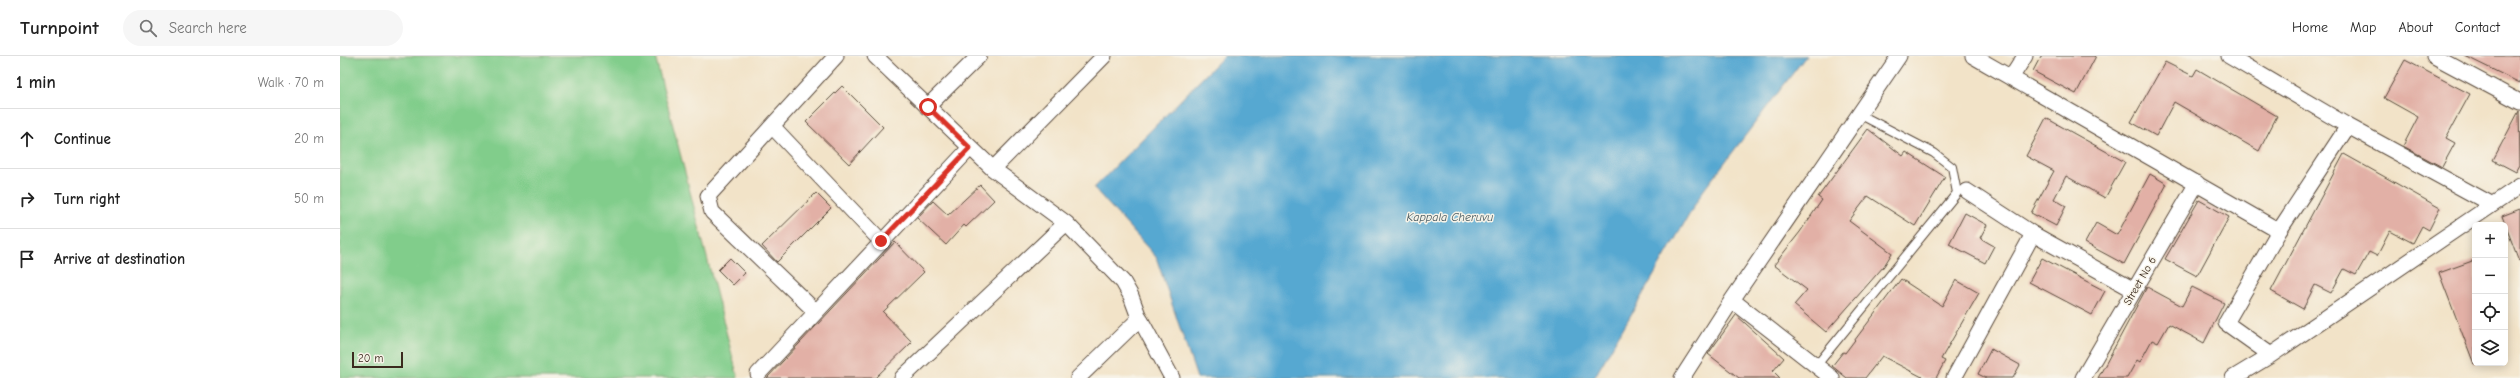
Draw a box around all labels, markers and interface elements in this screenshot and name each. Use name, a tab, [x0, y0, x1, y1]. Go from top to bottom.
search box	[123, 10, 403, 46]
text: Turnpoint	[20, 17, 99, 39]
icon: search	[137, 17, 159, 39]
text: Search here	[169, 19, 247, 37]
text: Home	[2292, 19, 2328, 36]
text: Map	[2350, 19, 2376, 36]
text: About	[2398, 19, 2433, 36]
text: Contact	[2455, 19, 2500, 36]
text: 1 min	[16, 73, 56, 92]
text: Walk · 70 m	[258, 75, 324, 90]
route start	[919, 98, 937, 116]
icon: ahead	[16, 128, 38, 150]
text: Continue	[54, 130, 111, 148]
text: 20 m	[294, 131, 324, 146]
icon: right	[16, 188, 38, 210]
text: Turn right	[54, 190, 120, 208]
text: 50 m	[294, 191, 324, 206]
water label: Kappala Cheruvu	[1407, 210, 1493, 224]
map controls	[2472, 222, 2508, 366]
button: +	[2472, 222, 2508, 258]
route end	[872, 232, 890, 250]
icon: arrive	[16, 248, 38, 270]
text: Arrive at destination	[54, 250, 185, 268]
street label: Street No 6	[2121, 254, 2159, 308]
button: −	[2472, 258, 2508, 294]
button: locate	[2472, 294, 2508, 330]
button: layers	[2472, 330, 2508, 366]
scale bar	[352, 350, 403, 369]
text: 20 m	[358, 352, 383, 365]

